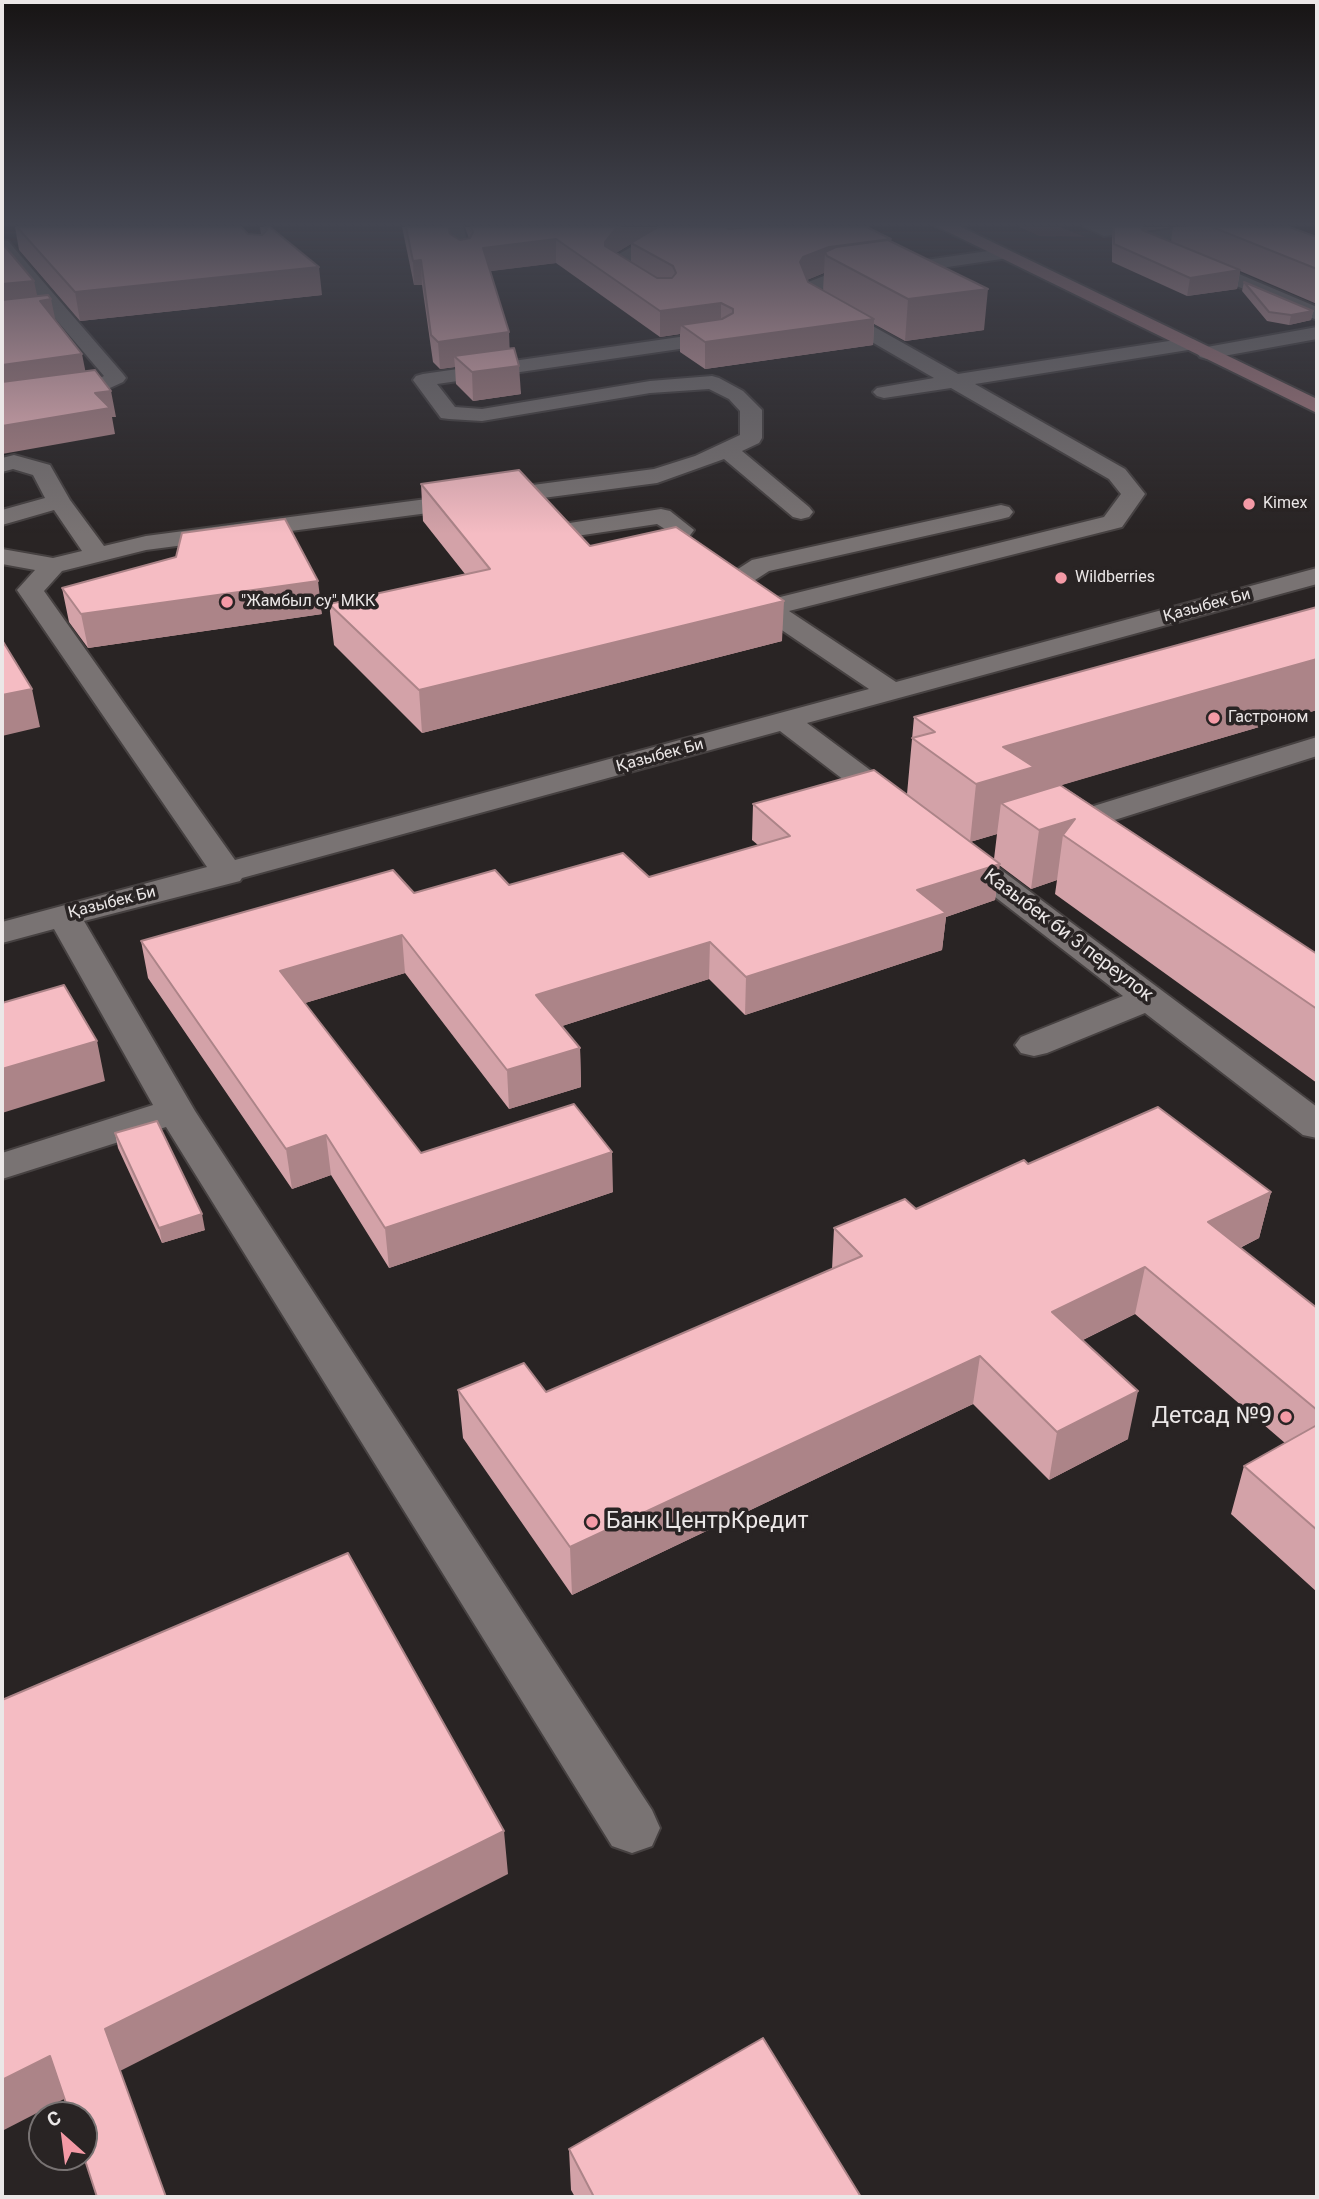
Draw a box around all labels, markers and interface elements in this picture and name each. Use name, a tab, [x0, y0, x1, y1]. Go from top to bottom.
place label: Kimex	[1263, 494, 1307, 514]
marker: Kimex	[1241, 496, 1257, 512]
place label: Wildberries	[1075, 568, 1155, 588]
marker: Wildberries	[1053, 570, 1069, 586]
street label: Қазыбек Би	[1161, 585, 1253, 627]
place label: "Жамбыл су" МКК	[241, 592, 375, 612]
marker: "Жамбыл су" МКК	[219, 594, 235, 610]
place label: Гастроном	[1228, 708, 1308, 728]
marker: Гастроном	[1206, 710, 1222, 726]
street label: Қазыбек Би	[614, 735, 706, 777]
street label: Казыбек би 3 переулок	[979, 865, 1157, 1007]
street label: Қазыбек Би	[66, 883, 158, 923]
place label: Детсад №9	[1152, 1403, 1272, 1431]
marker: Детсад №9	[1278, 1409, 1294, 1425]
place label: Банк ЦентрКредит	[606, 1508, 809, 1536]
marker: Банк ЦентрКредит	[584, 1514, 600, 1530]
north arrow	[28, 2101, 98, 2171]
text: С	[43, 2106, 65, 2132]

